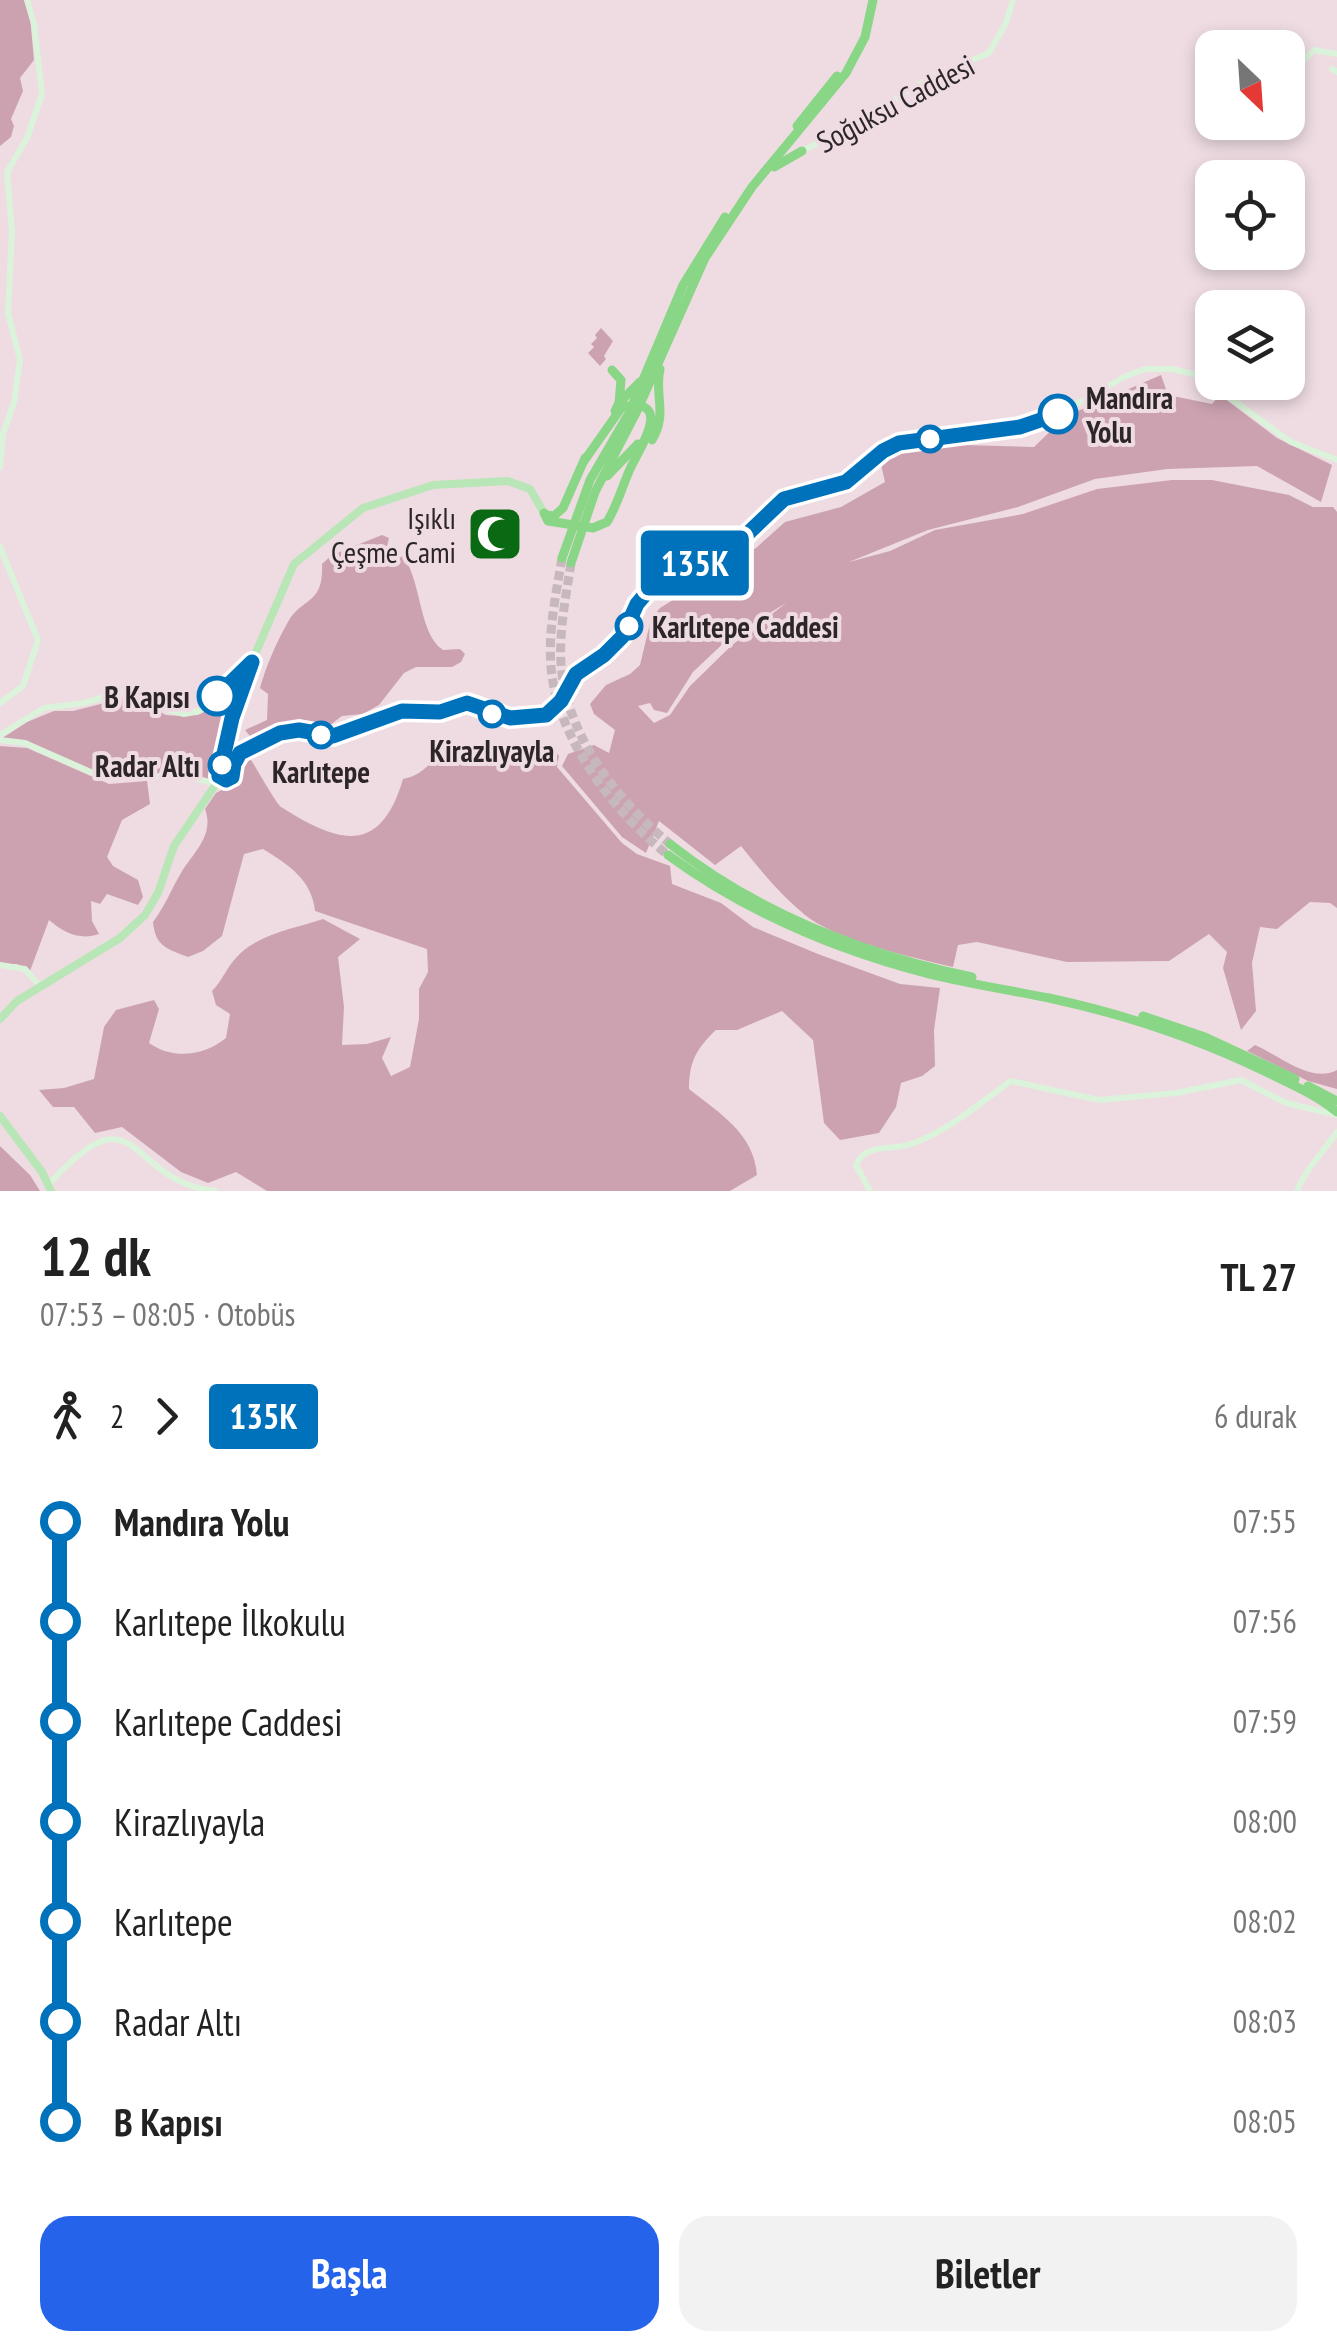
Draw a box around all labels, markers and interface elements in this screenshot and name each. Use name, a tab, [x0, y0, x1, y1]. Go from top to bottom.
north arrow	[1195, 30, 1305, 140]
map controls	[1195, 30, 1305, 400]
street label: Soğuksu Caddesi	[809, 45, 981, 161]
button: locate	[1195, 160, 1305, 270]
button: layers	[1195, 290, 1305, 400]
place label: Mandıra Yolu	[1085, 378, 1173, 451]
marker: Mandıra Yolu	[1039, 395, 1077, 433]
unlabelled marker	[917, 426, 943, 452]
place label: Işıklı Çeşme Cami	[331, 498, 456, 571]
mosque icon: Işıklı Çeşme Cami	[465, 504, 525, 564]
line badge: 135K	[625, 530, 765, 596]
text: 135K	[661, 540, 729, 586]
place label: Karlıtepe Caddesi	[652, 607, 839, 646]
marker: Karlıtepe Caddesi	[616, 613, 642, 639]
place label: B Kapısı	[104, 677, 190, 716]
marker: B Kapısı	[198, 677, 236, 715]
marker: Kirazlıyayla	[479, 701, 505, 727]
marker: Karlıtepe	[308, 722, 334, 748]
place label: Kirazlıyayla	[429, 731, 555, 770]
place label: Radar Altı	[95, 746, 200, 785]
marker: Radar Altı	[209, 752, 235, 778]
place label: Karlıtepe	[272, 752, 370, 791]
text: 12 dk	[40, 1220, 151, 1291]
text: TL 27	[1220, 1252, 1297, 1301]
text: 07:53 – 08:05 · Otobüs	[40, 1293, 295, 1335]
icon: walk	[40, 1389, 95, 1444]
icon: forward	[139, 1389, 194, 1444]
text: 135K	[229, 1393, 298, 1439]
text: 2	[110, 1395, 124, 1437]
text: 6 durak	[1214, 1395, 1297, 1437]
text: Mandıra Yolu	[114, 1497, 290, 1546]
text: 07:55	[1233, 1500, 1297, 1542]
text: Karlıtepe İlkokulu	[114, 1597, 346, 1646]
text: 07:56	[1233, 1600, 1297, 1642]
text: Karlıtepe Caddesi	[114, 1697, 343, 1746]
text: 07:59	[1233, 1700, 1297, 1742]
text: Kirazlıyayla	[114, 1797, 265, 1846]
text: 08:00	[1233, 1800, 1297, 1842]
text: Karlıtepe	[114, 1897, 233, 1946]
text: 08:02	[1233, 1900, 1297, 1942]
text: Radar Altı	[114, 1997, 242, 2046]
text: 08:03	[1233, 2000, 1297, 2042]
text: B Kapısı	[114, 2097, 223, 2146]
text: 08:05	[1233, 2100, 1297, 2142]
button: Başla	[40, 2216, 659, 2331]
button: Biletler	[679, 2216, 1297, 2331]

